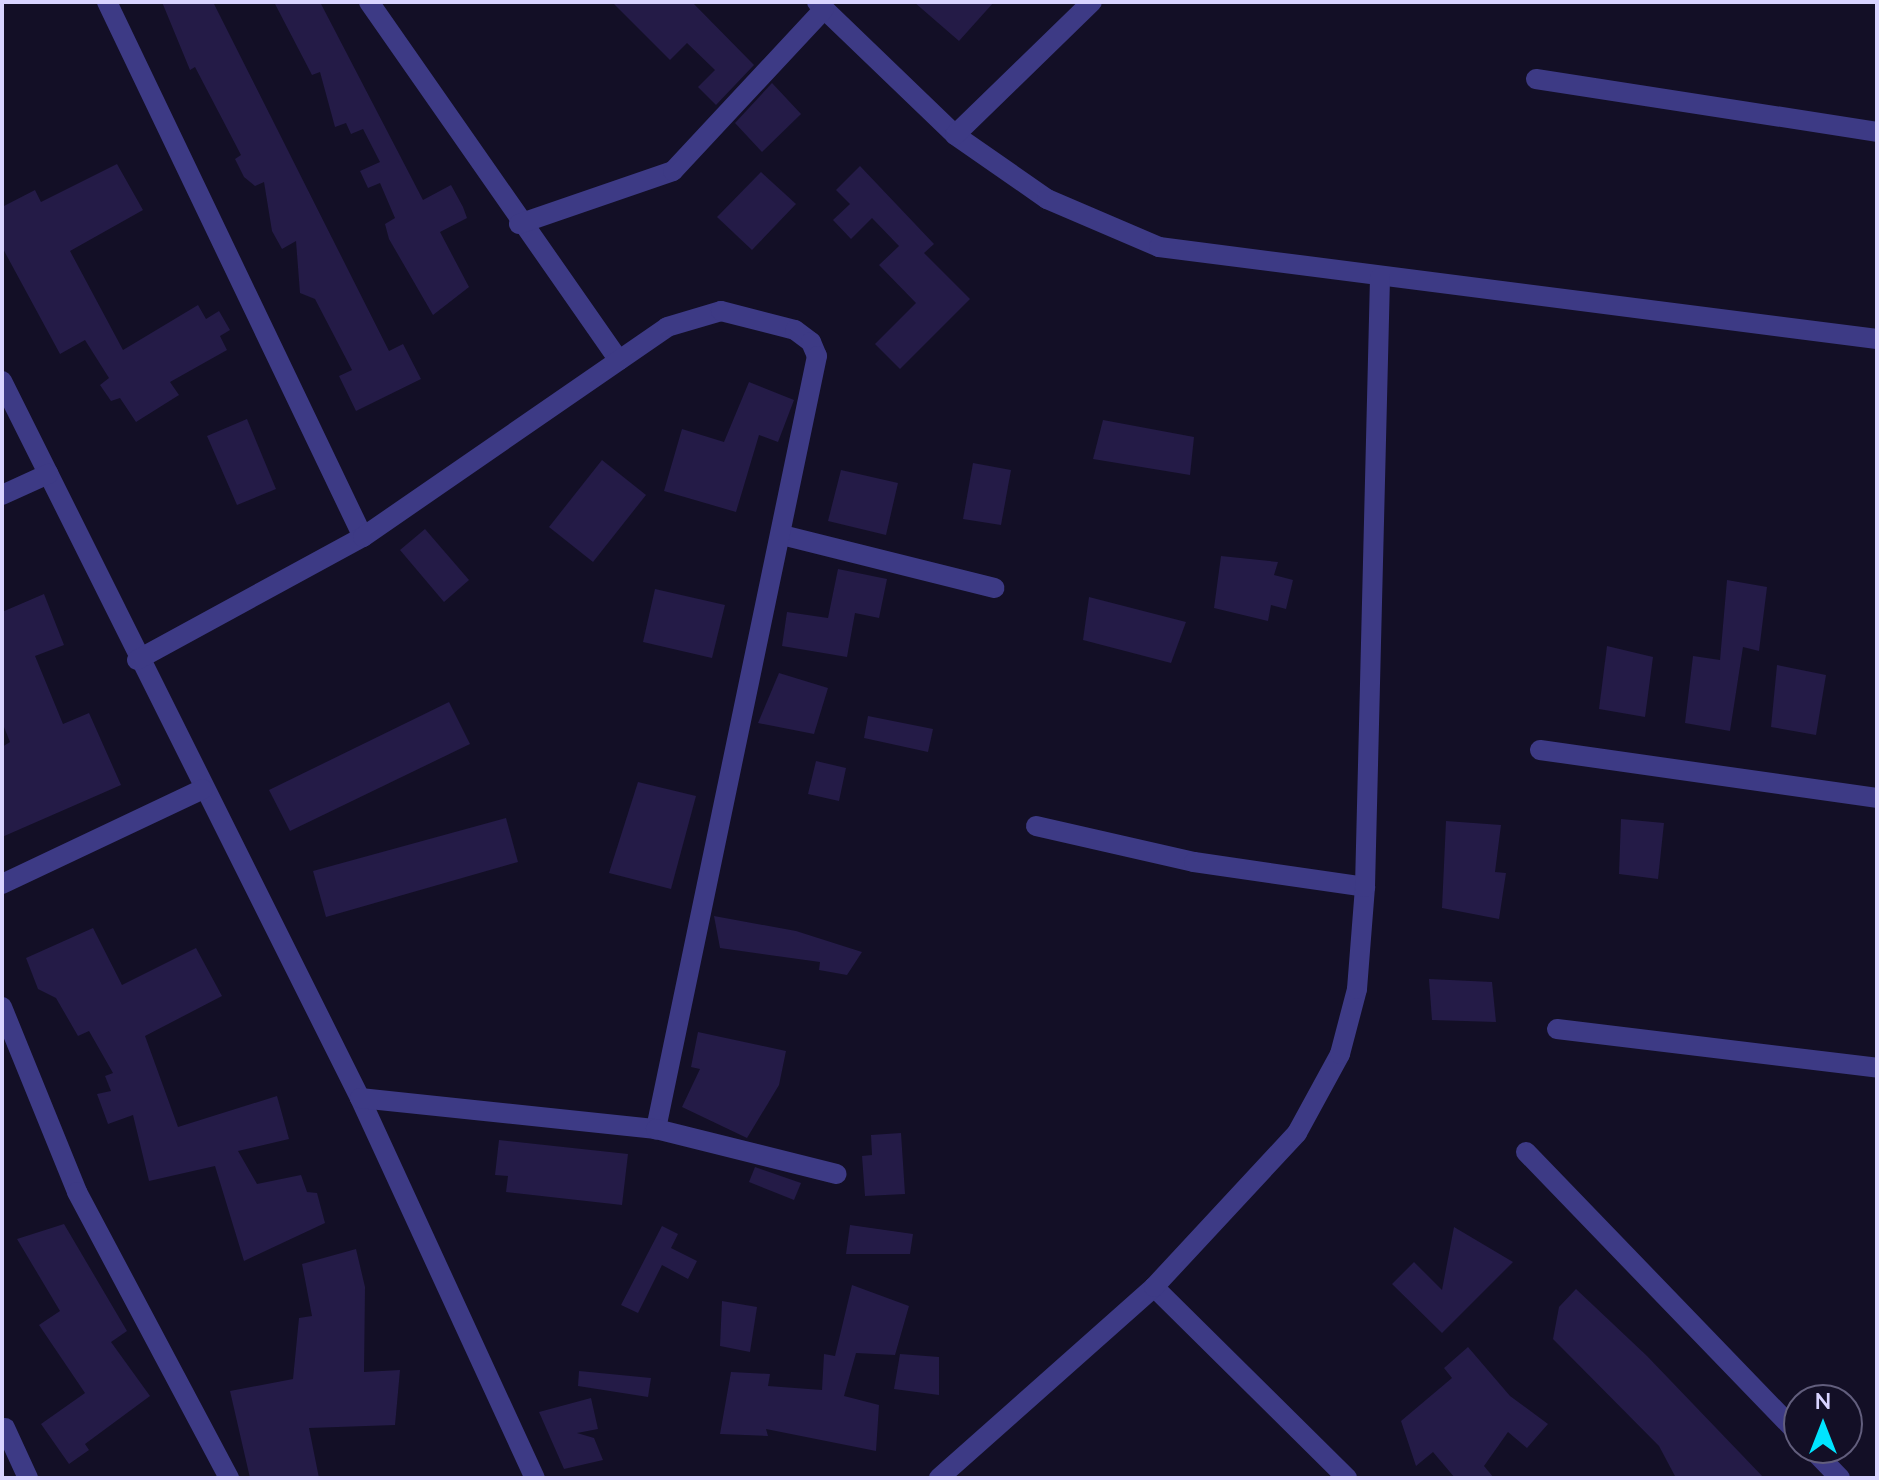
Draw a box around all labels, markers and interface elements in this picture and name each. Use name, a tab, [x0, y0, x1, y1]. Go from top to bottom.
north arrow	[1783, 1384, 1863, 1464]
text: N	[1815, 1387, 1831, 1417]

